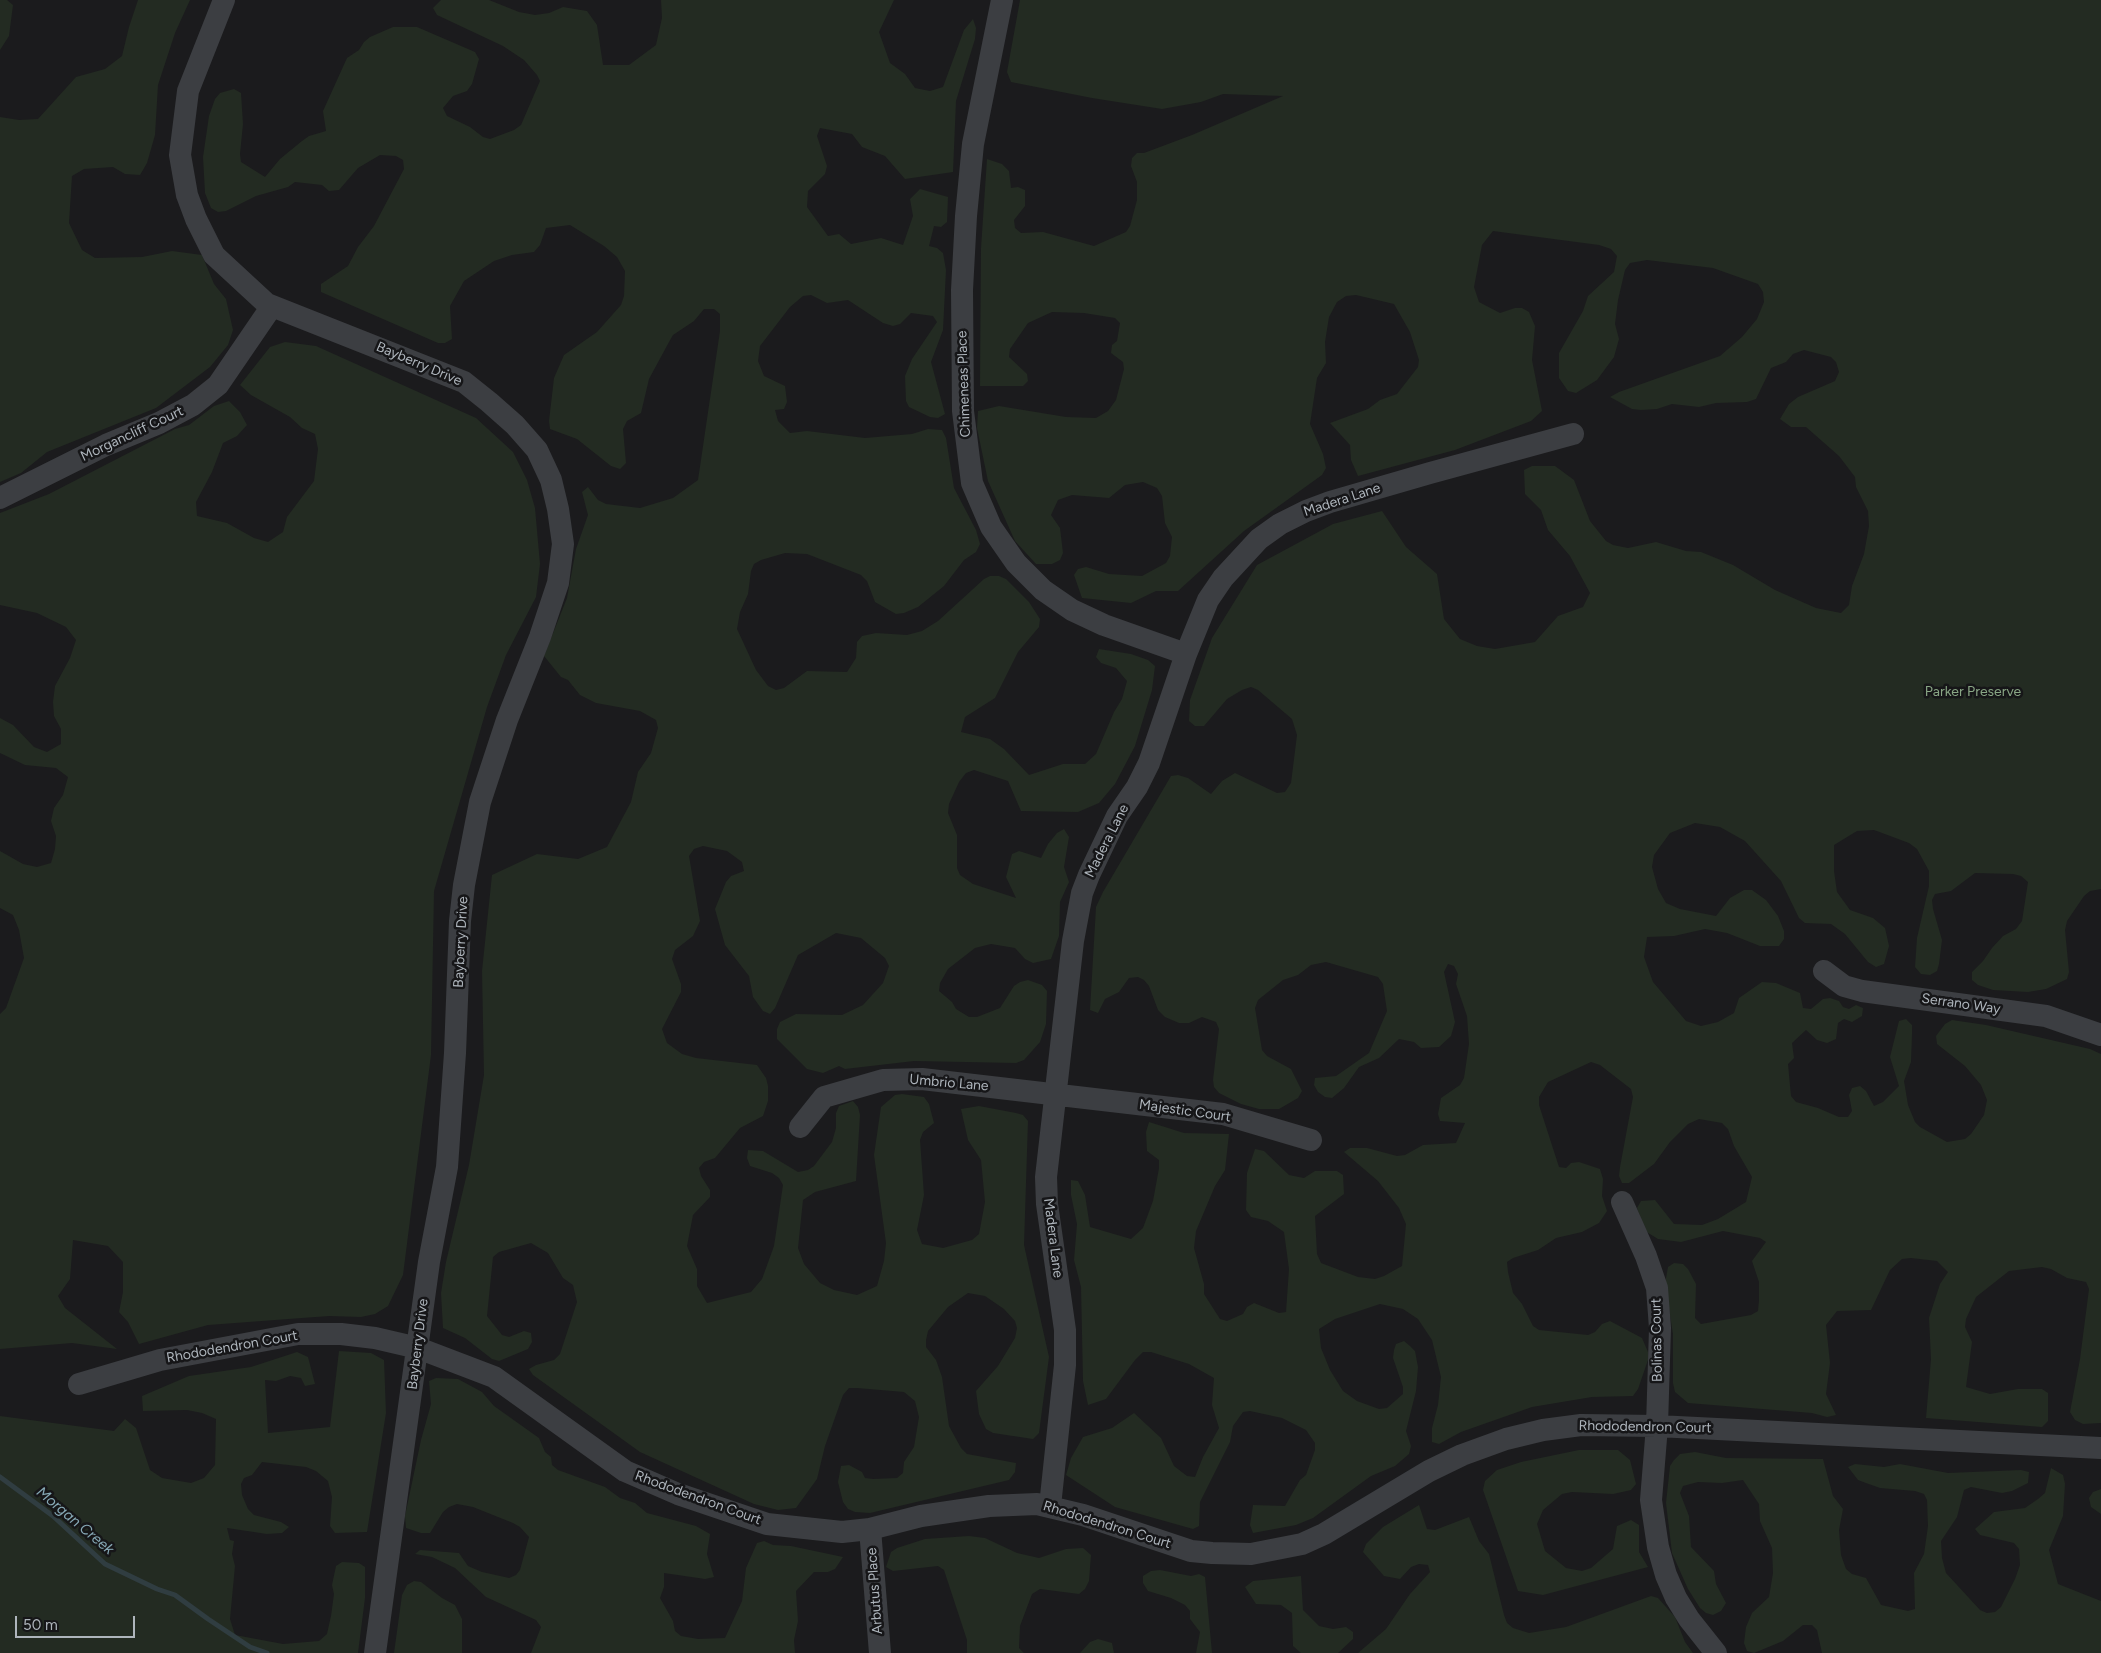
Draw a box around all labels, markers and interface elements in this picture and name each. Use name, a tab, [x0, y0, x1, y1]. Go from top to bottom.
street label: Chimeneas Place	[954, 330, 974, 438]
street label: Bayberry Drive	[374, 338, 464, 390]
street label: Morgancliff Court	[78, 403, 186, 465]
street label: Madera Lane	[1301, 480, 1383, 520]
park label: Parker Preserve	[1925, 684, 2021, 700]
street label: Madera Lane	[1081, 802, 1133, 880]
street label: Bayberry Drive	[450, 896, 472, 988]
street label: Serrano Way	[1920, 990, 2002, 1018]
street label: Umbrio Lane	[909, 1071, 989, 1095]
street label: Majestic Court	[1138, 1096, 1232, 1126]
street label: Madera Lane	[1040, 1197, 1066, 1279]
street label: Bayberry Drive	[404, 1298, 432, 1390]
street label: Bolinas Court	[1648, 1298, 1666, 1382]
street label: Rhododendron Court	[165, 1327, 299, 1367]
street label: Rhododendron Court	[1578, 1417, 1712, 1437]
street label: Rhododendron Court	[633, 1467, 763, 1529]
water label: Morgan Creek	[33, 1483, 117, 1559]
street label: Rhododendron Court	[1041, 1498, 1173, 1552]
street label: Arbutus Place	[864, 1547, 886, 1635]
scale bar	[18, 1606, 138, 1638]
text: 50 m	[23, 1616, 58, 1634]

